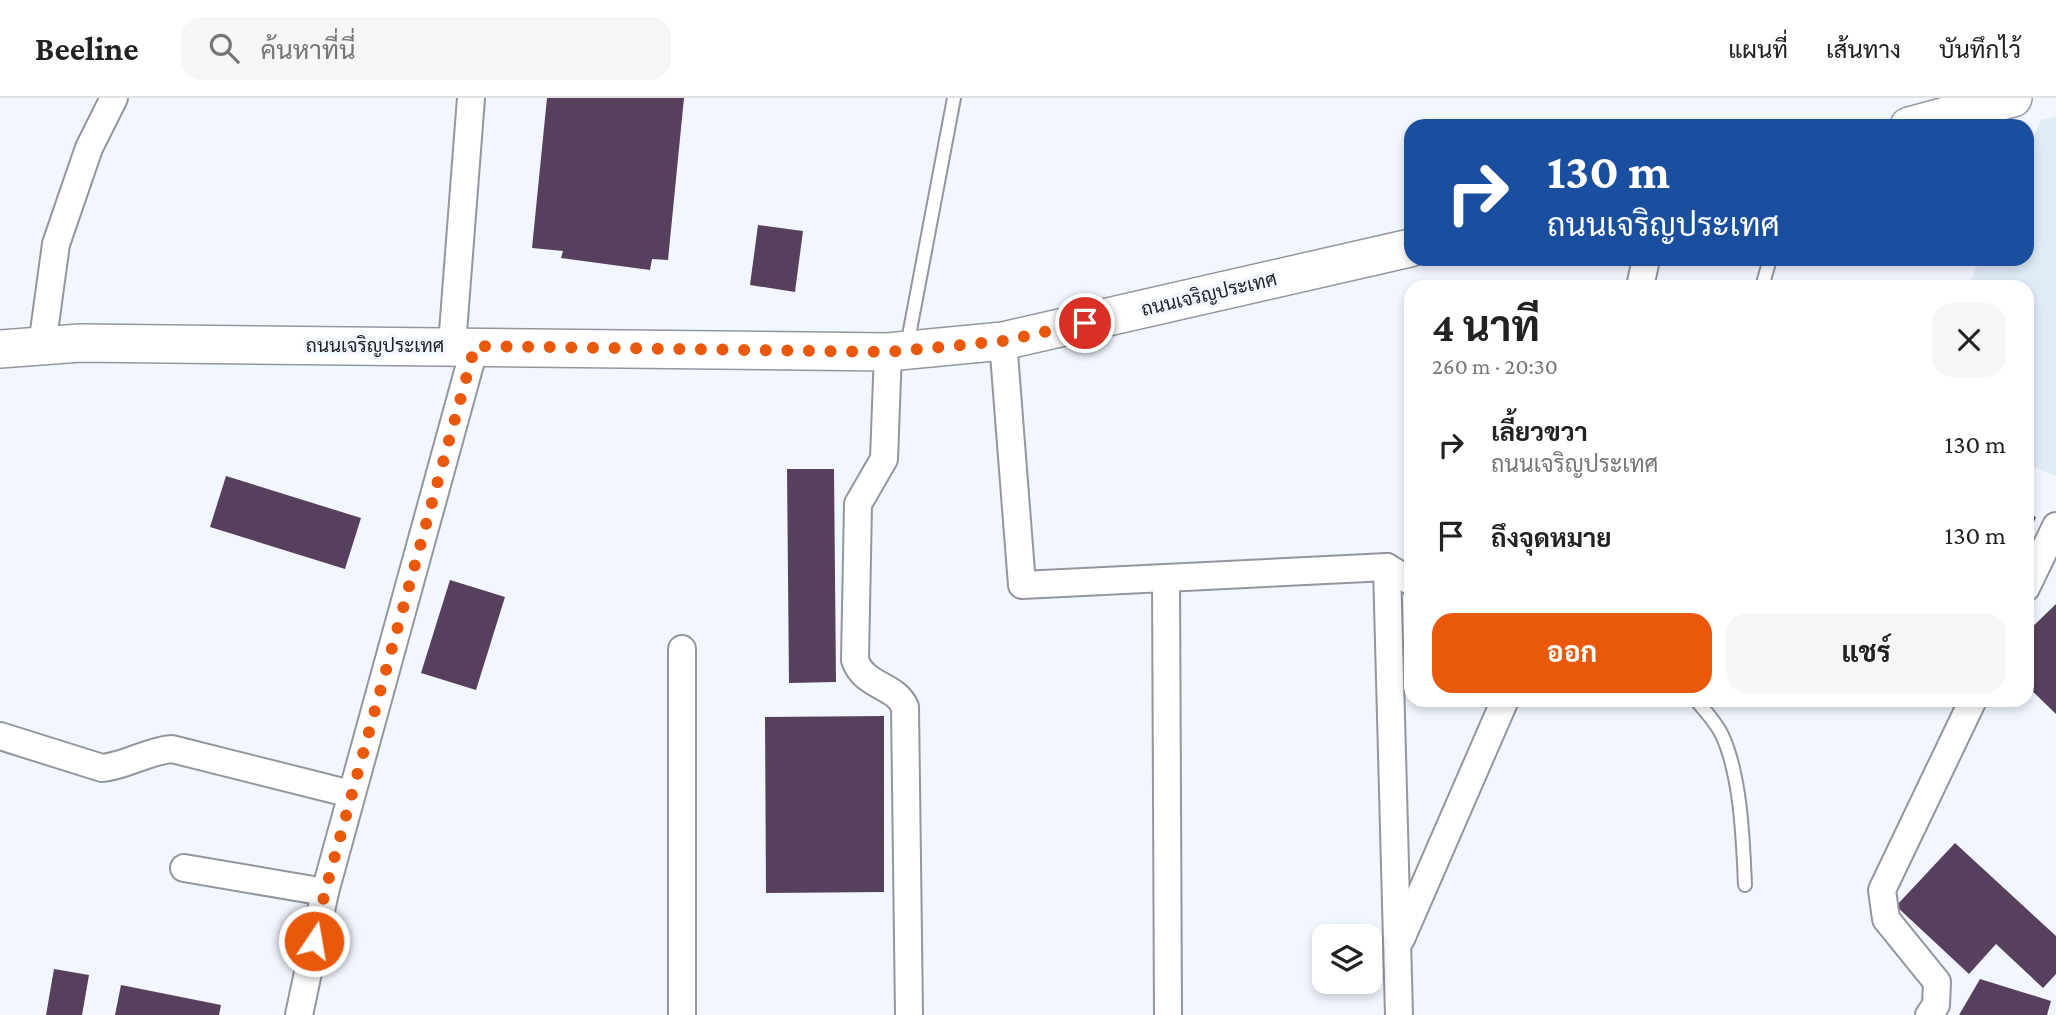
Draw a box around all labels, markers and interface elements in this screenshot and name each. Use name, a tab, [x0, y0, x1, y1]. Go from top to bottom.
search box	[181, 17, 671, 80]
icon: search	[205, 29, 243, 67]
text: Beeline	[35, 30, 139, 67]
text: ค้นหาที่นี่	[261, 36, 356, 65]
text: แผนที่	[1728, 36, 1788, 63]
text: เส้นทาง	[1826, 36, 1901, 63]
text: บันทึกไว้	[1939, 36, 2021, 63]
text: 130 m	[1547, 144, 1670, 199]
icon: right	[1432, 147, 1523, 238]
text: ถนนเจริญประเทศ	[1547, 207, 1780, 243]
street label: ถนนเจริญประเทศ	[1139, 268, 1279, 321]
pin	[1055, 293, 1115, 353]
text: 4 นาที	[1432, 303, 1540, 350]
button: close	[1932, 303, 2006, 377]
icon: arrive	[1066, 304, 1104, 342]
street label: ถนนเจริญประเทศ	[306, 335, 444, 357]
text: 260 m · 20:30	[1432, 353, 1558, 379]
text: เลี้ยวขวา	[1491, 418, 1588, 447]
icon: right	[1432, 426, 1470, 464]
text: 130 m	[1945, 430, 2006, 459]
text: ถนนเจริญประเทศ	[1491, 451, 1658, 477]
icon: arrive	[1432, 517, 1470, 555]
text: 130 m	[1945, 521, 2006, 550]
text: ถึงจุดหมาย	[1491, 524, 1612, 553]
button: ออก	[1432, 613, 1712, 693]
button: แชร์	[1726, 613, 2006, 693]
position arrow	[277, 904, 351, 978]
map controls	[1312, 924, 1382, 994]
button: layers	[1312, 924, 1382, 994]

